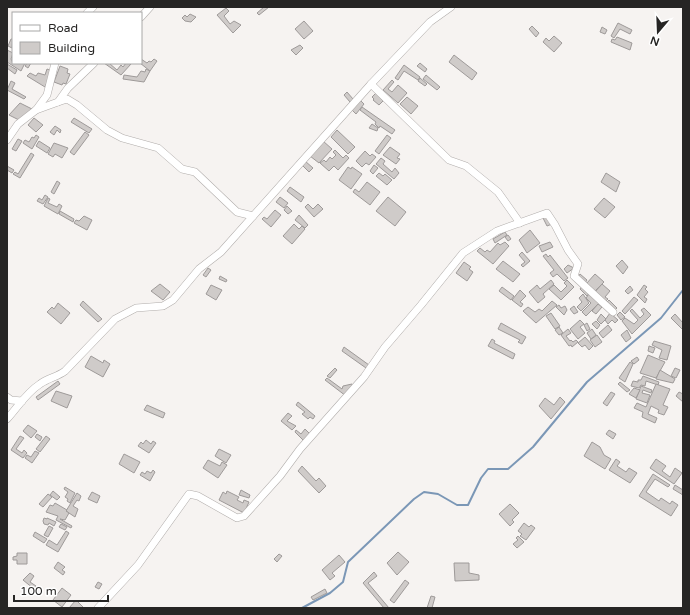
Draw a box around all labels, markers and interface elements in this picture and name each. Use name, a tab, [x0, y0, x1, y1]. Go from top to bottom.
legend	[12, 12, 142, 64]
north arrow	[638, 12, 678, 52]
text: Road	[48, 21, 78, 35]
text: N	[649, 33, 661, 49]
text: Building	[48, 41, 95, 55]
scale bar	[14, 577, 108, 603]
text: 100 m	[20, 584, 57, 598]

